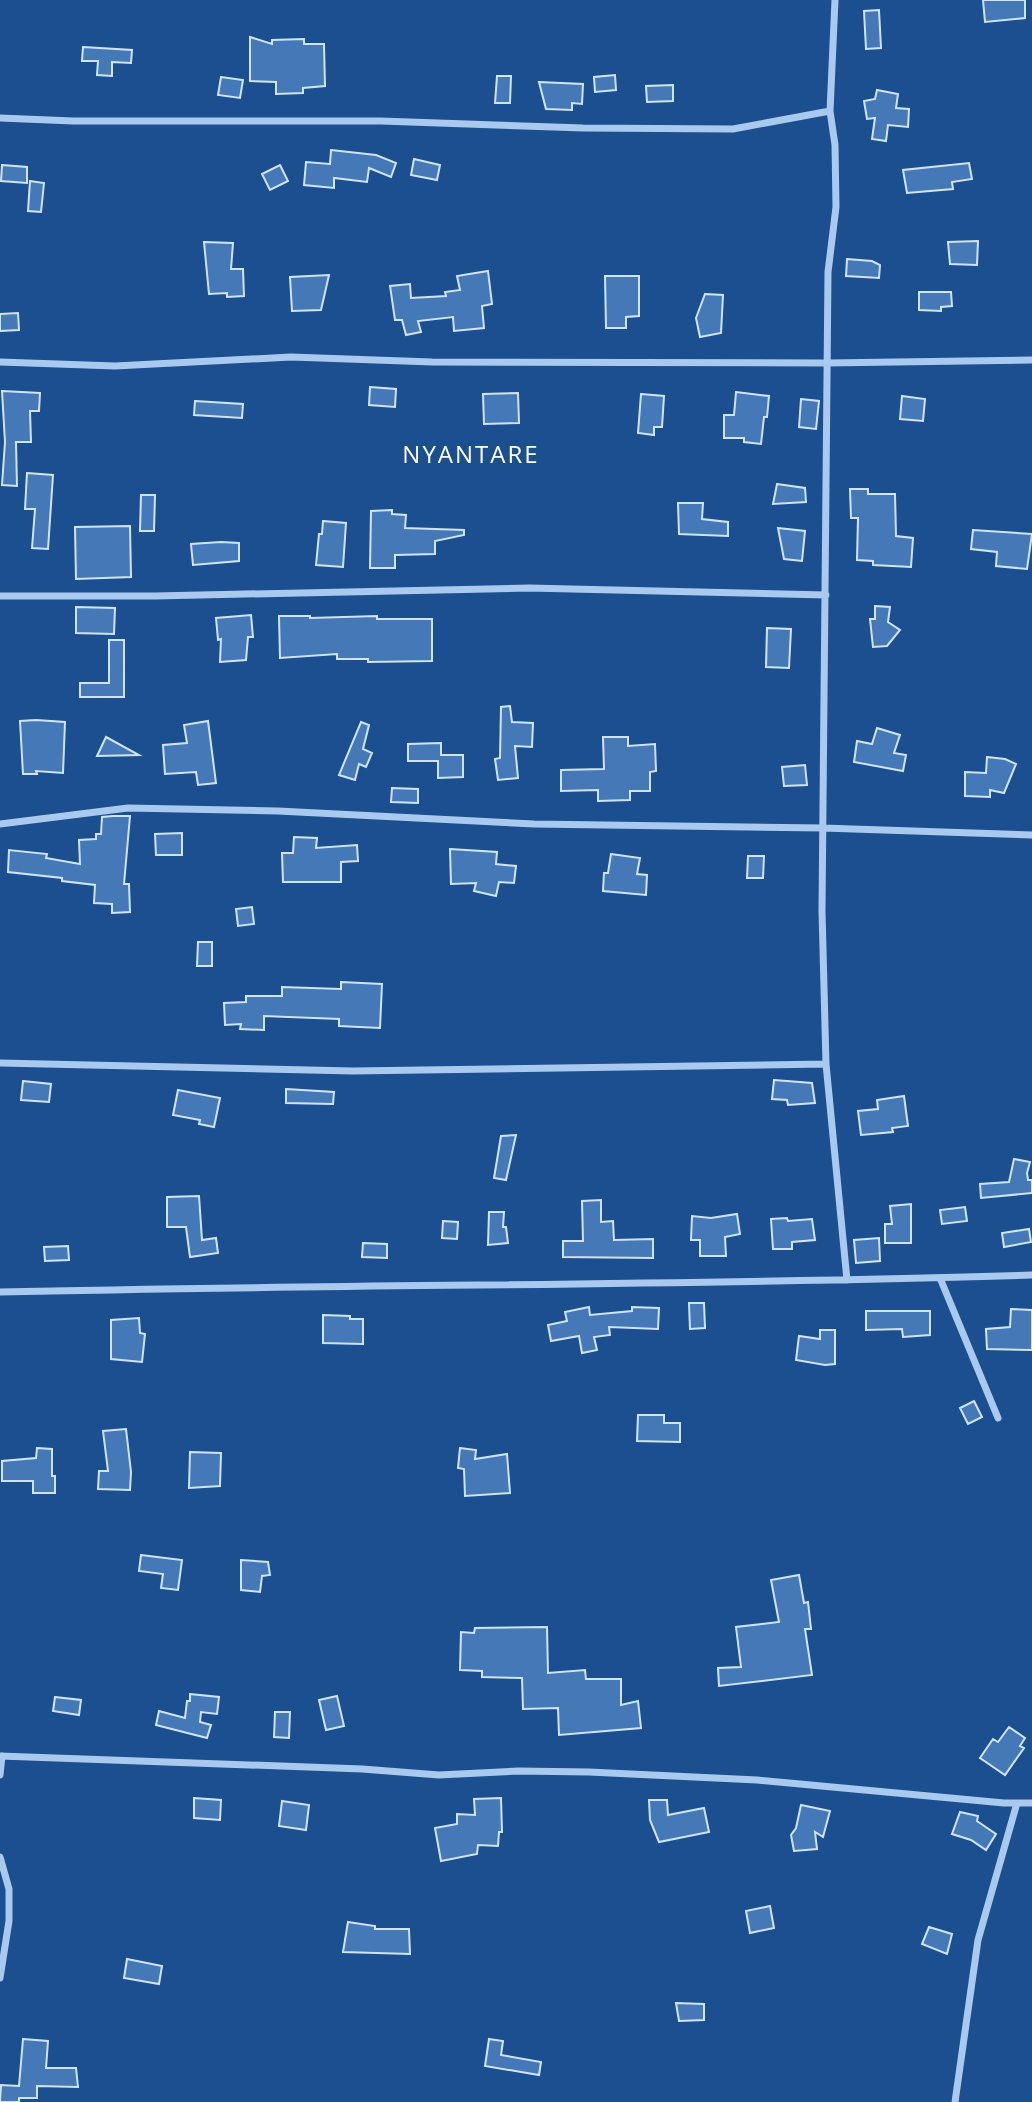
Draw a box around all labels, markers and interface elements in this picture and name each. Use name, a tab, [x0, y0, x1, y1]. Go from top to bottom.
district label: NYANTARE	[402, 437, 540, 470]

